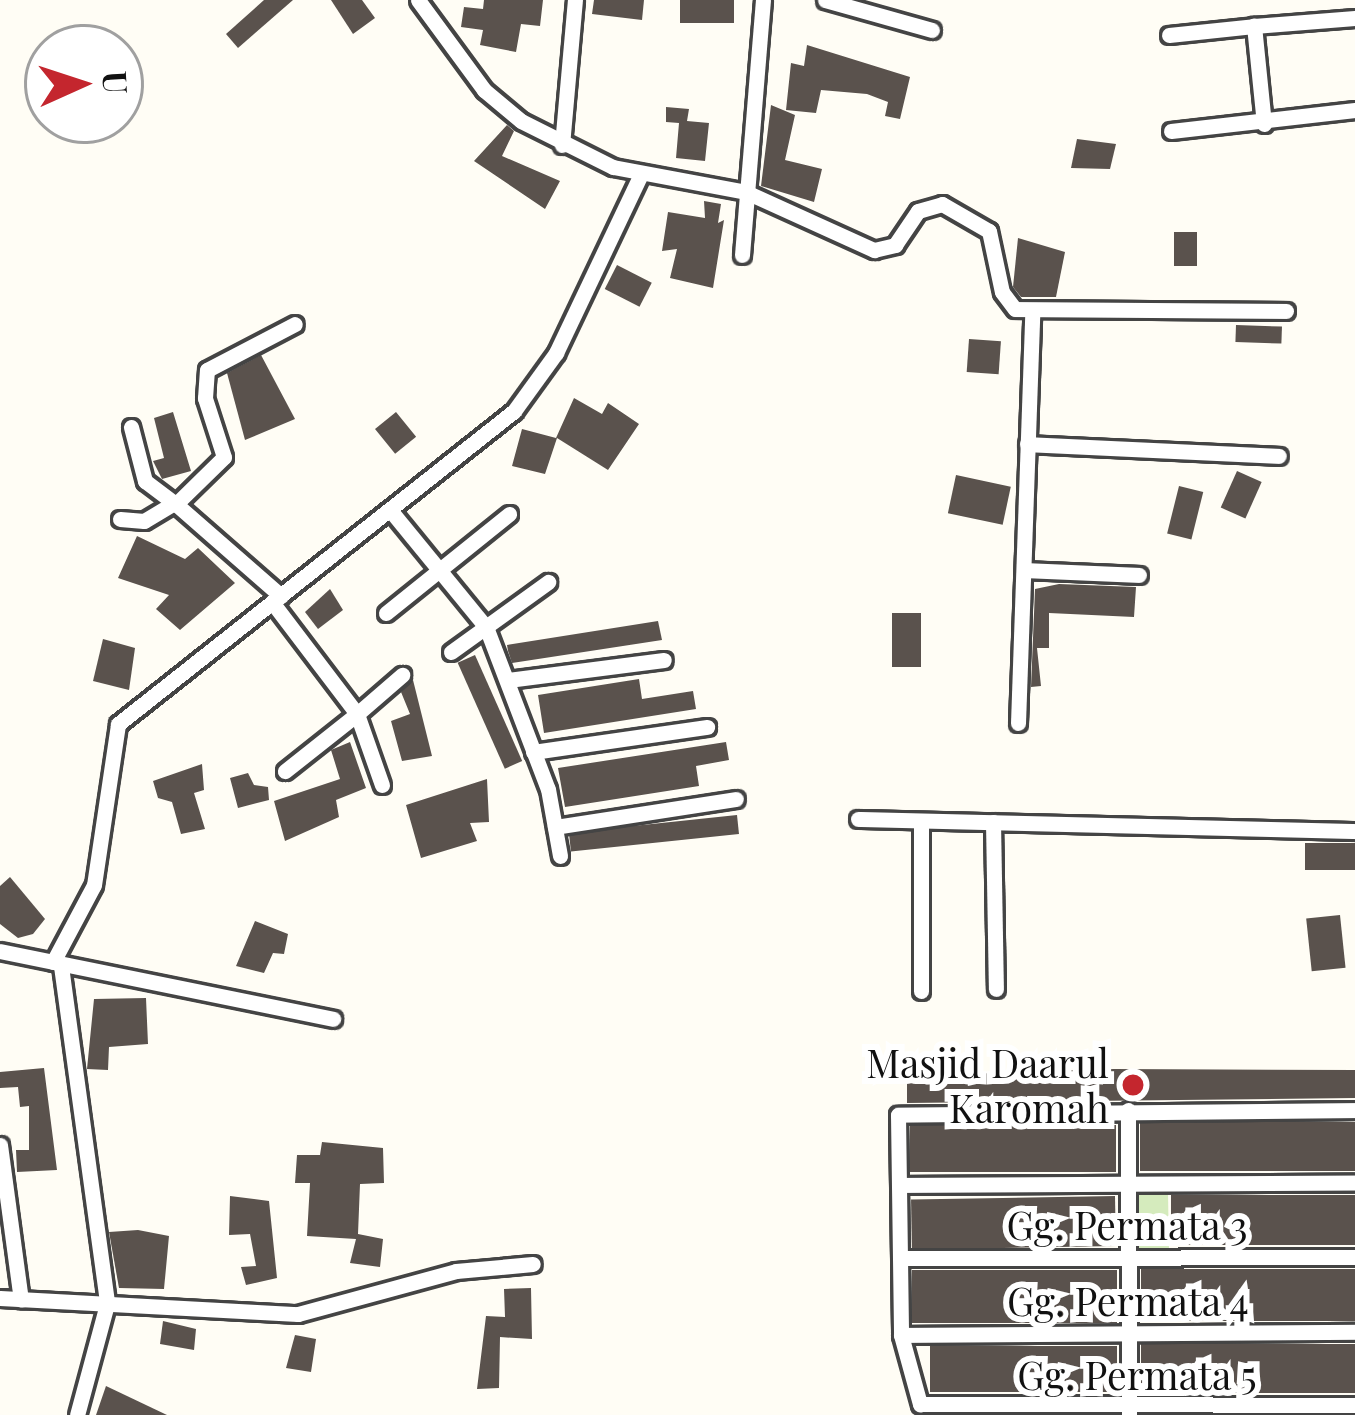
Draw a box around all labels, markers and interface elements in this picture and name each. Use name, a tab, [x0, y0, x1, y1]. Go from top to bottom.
north arrow	[24, 24, 144, 144]
text: U	[94, 70, 140, 95]
place label: Masjid Daarul Karomah	[866, 1040, 1109, 1131]
marker: Masjid Daarul Karomah	[1120, 1072, 1146, 1098]
street label: Gg. Permata 3	[1006, 1201, 1248, 1247]
street label: Gg. Permata 4	[1006, 1277, 1250, 1323]
street label: Gg. Permata 5	[1017, 1351, 1257, 1397]

